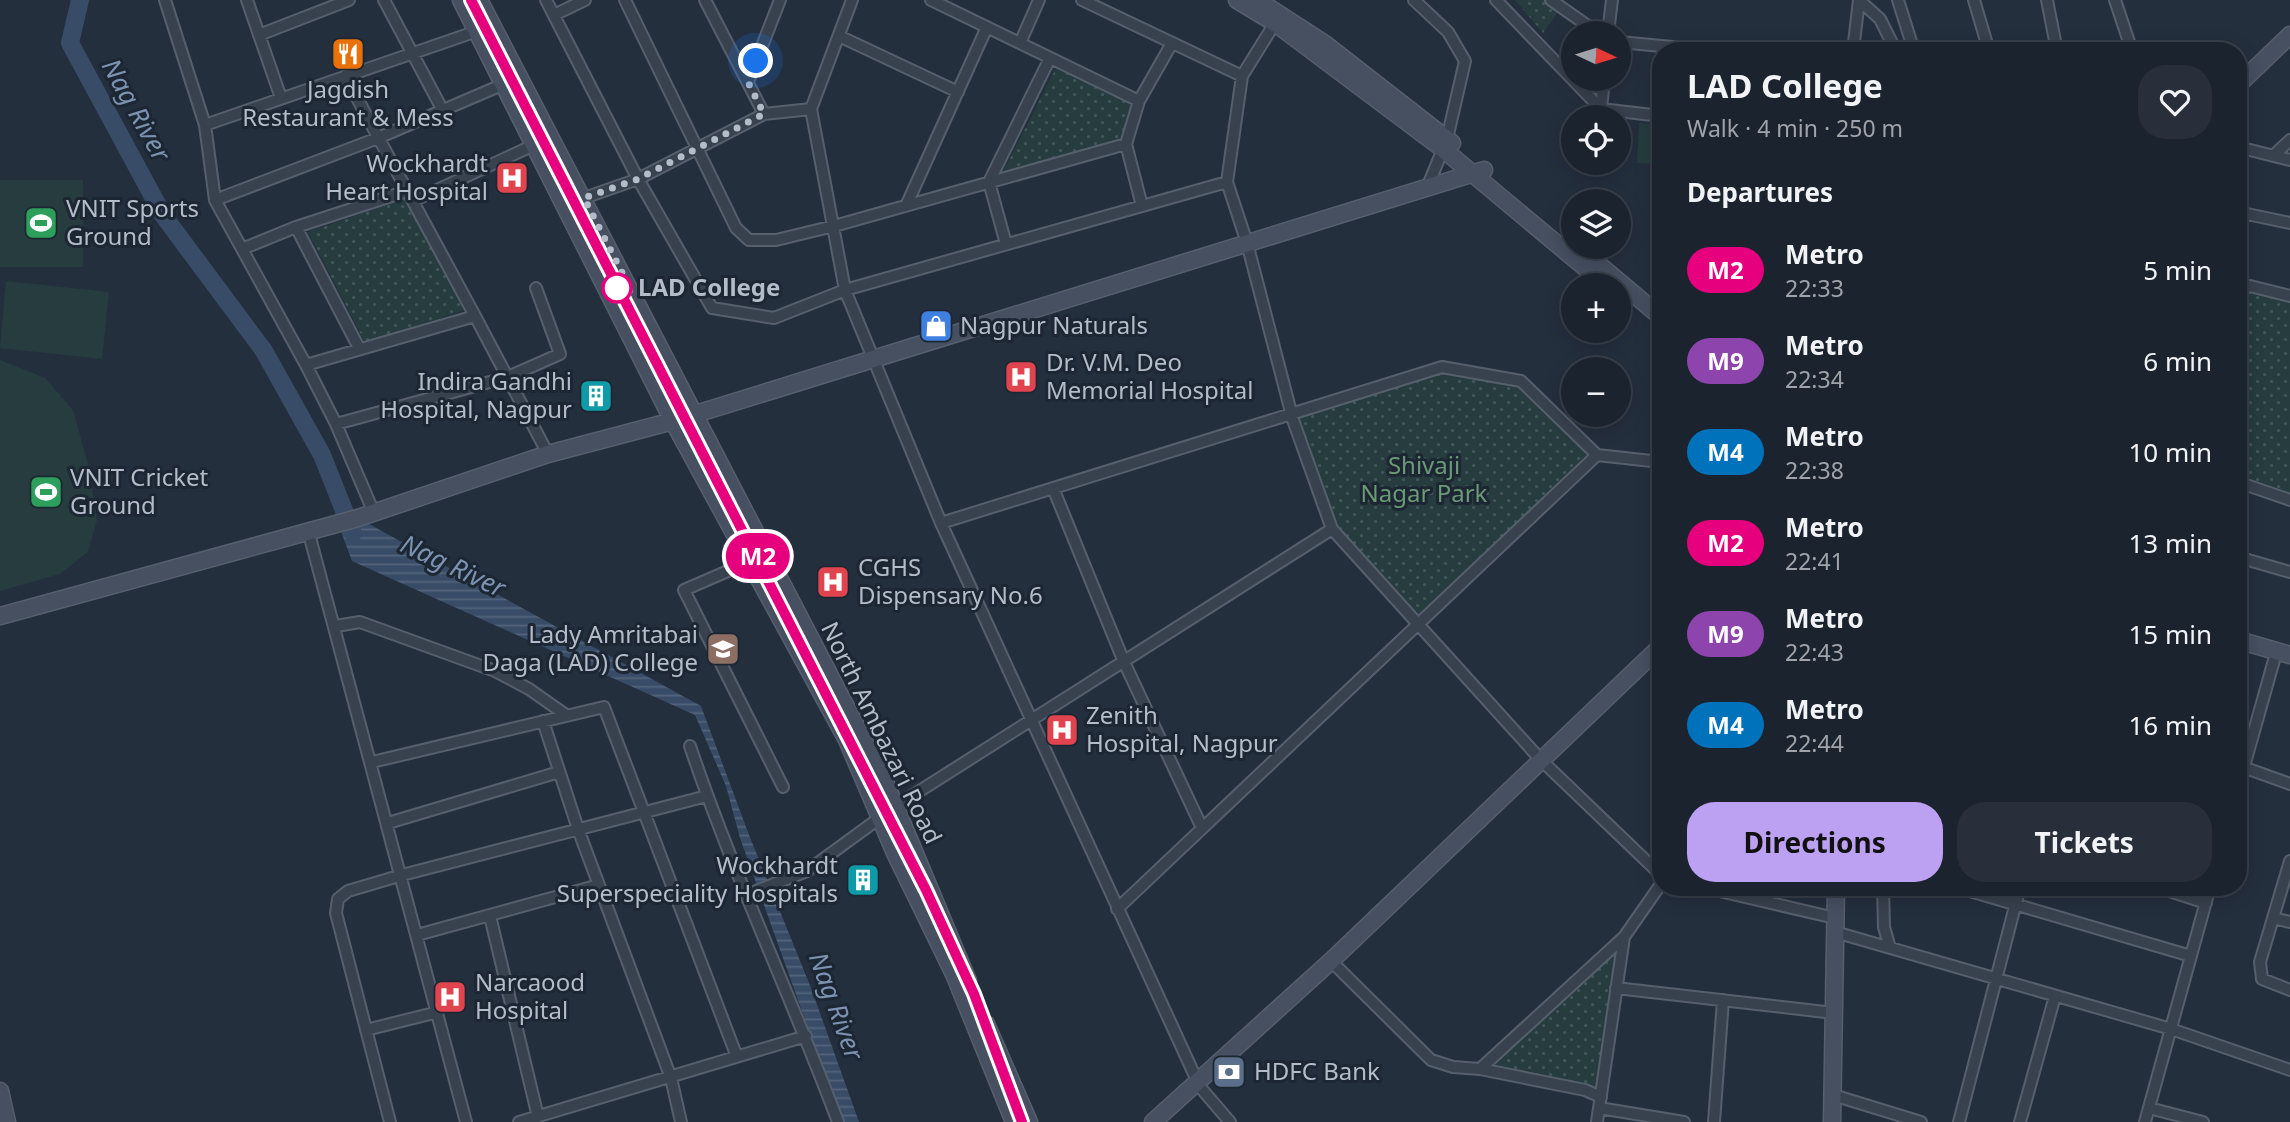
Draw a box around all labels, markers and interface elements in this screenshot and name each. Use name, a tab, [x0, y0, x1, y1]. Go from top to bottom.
north arrow	[1561, 21, 1631, 91]
map controls	[1561, 21, 1631, 427]
restaurant icon: Jagdish Restaurant & Mess	[329, 35, 367, 73]
your location	[738, 43, 773, 78]
water label: Nag River	[94, 52, 181, 169]
text: LAD College	[1687, 63, 1883, 108]
button: heart	[2138, 65, 2212, 139]
place label: Jagdish Restaurant & Mess	[242, 72, 454, 133]
button: locate	[1561, 105, 1631, 175]
text: Walk · 4 min · 250 m	[1687, 112, 1903, 144]
place label: Wockhardt Heart Hospital	[325, 146, 488, 207]
hospital icon: Wockhardt Heart Hospital	[493, 159, 531, 197]
text: Departures	[1687, 174, 1833, 210]
button: layers	[1561, 189, 1631, 259]
place label: VNIT Sports Ground	[66, 191, 199, 252]
sports icon: VNIT Sports Ground	[22, 204, 60, 242]
text: Metro	[1785, 236, 1864, 272]
text: 5 min	[2143, 252, 2212, 288]
text: M2	[1707, 253, 1744, 286]
place label: LAD College	[638, 270, 780, 303]
text: 22:33	[1785, 272, 1844, 304]
marker: LAD College	[602, 273, 632, 303]
button: +	[1561, 273, 1631, 343]
shop icon: Nagpur Naturals	[917, 307, 955, 345]
place label: Nagpur Naturals	[960, 308, 1148, 341]
text: Metro	[1785, 327, 1864, 363]
text: 6 min	[2143, 343, 2212, 379]
text: M9	[1707, 344, 1744, 377]
place label: Dr. V.M. Deo Memorial Hospital	[1046, 345, 1253, 406]
button: −	[1561, 357, 1631, 427]
hospital icon: Dr. V.M. Deo Memorial Hospital	[1002, 358, 1040, 396]
text: 22:34	[1785, 363, 1844, 395]
place label: Indira Gandhi Hospital, Nagpur	[380, 364, 572, 425]
building icon: Indira Gandhi Hospital, Nagpur	[577, 377, 615, 415]
text: Metro	[1785, 418, 1864, 454]
text: 10 min	[2128, 434, 2212, 470]
text: M4	[1707, 435, 1744, 468]
park label: Shivaji Nagar Park	[1361, 448, 1488, 509]
text: 22:38	[1785, 454, 1844, 486]
place label: VNIT Cricket Ground	[70, 460, 209, 521]
sports icon: VNIT Cricket Ground	[27, 473, 65, 511]
text: Metro	[1785, 509, 1864, 545]
water label: Nag River	[395, 525, 513, 606]
text: 13 min	[2128, 525, 2212, 561]
text: M2	[1707, 526, 1744, 559]
line badge: M2	[726, 533, 790, 579]
text: M2	[740, 539, 776, 572]
text: 22:41	[1785, 545, 1844, 577]
place label: CGHS Dispensary No.6	[858, 550, 1043, 611]
hospital icon: CGHS Dispensary No.6	[814, 563, 852, 601]
text: Metro	[1785, 600, 1864, 636]
street label: North Ambazari Road	[814, 616, 950, 849]
text: 15 min	[2128, 616, 2212, 652]
place label: Lady Amritabai Daga (LAD) College	[483, 617, 698, 678]
text: M9	[1707, 617, 1744, 650]
school or university icon: Lady Amritabai Daga (LAD) College	[704, 630, 742, 668]
text: 22:43	[1785, 636, 1844, 668]
text: Metro	[1785, 691, 1864, 727]
place label: Zenith Hospital, Nagpur	[1086, 698, 1278, 759]
text: 16 min	[2128, 707, 2212, 743]
text: M4	[1707, 708, 1744, 741]
hospital icon: Zenith Hospital, Nagpur	[1043, 711, 1081, 749]
text: 22:44	[1785, 727, 1844, 759]
button: Directions	[1687, 802, 1943, 882]
button: Tickets	[1957, 802, 2212, 882]
place label: Wockhardt Superspeciality Hospitals	[557, 848, 838, 909]
building icon: Wockhardt Superspeciality Hospitals	[844, 861, 882, 899]
water label: Nag River	[801, 947, 874, 1066]
place label: Narcaood Hospital	[475, 965, 585, 1026]
hospital icon: Narcaood Hospital	[431, 978, 469, 1016]
bank icon: HDFC Bank	[1210, 1053, 1248, 1091]
place label: HDFC Bank	[1254, 1054, 1380, 1087]

